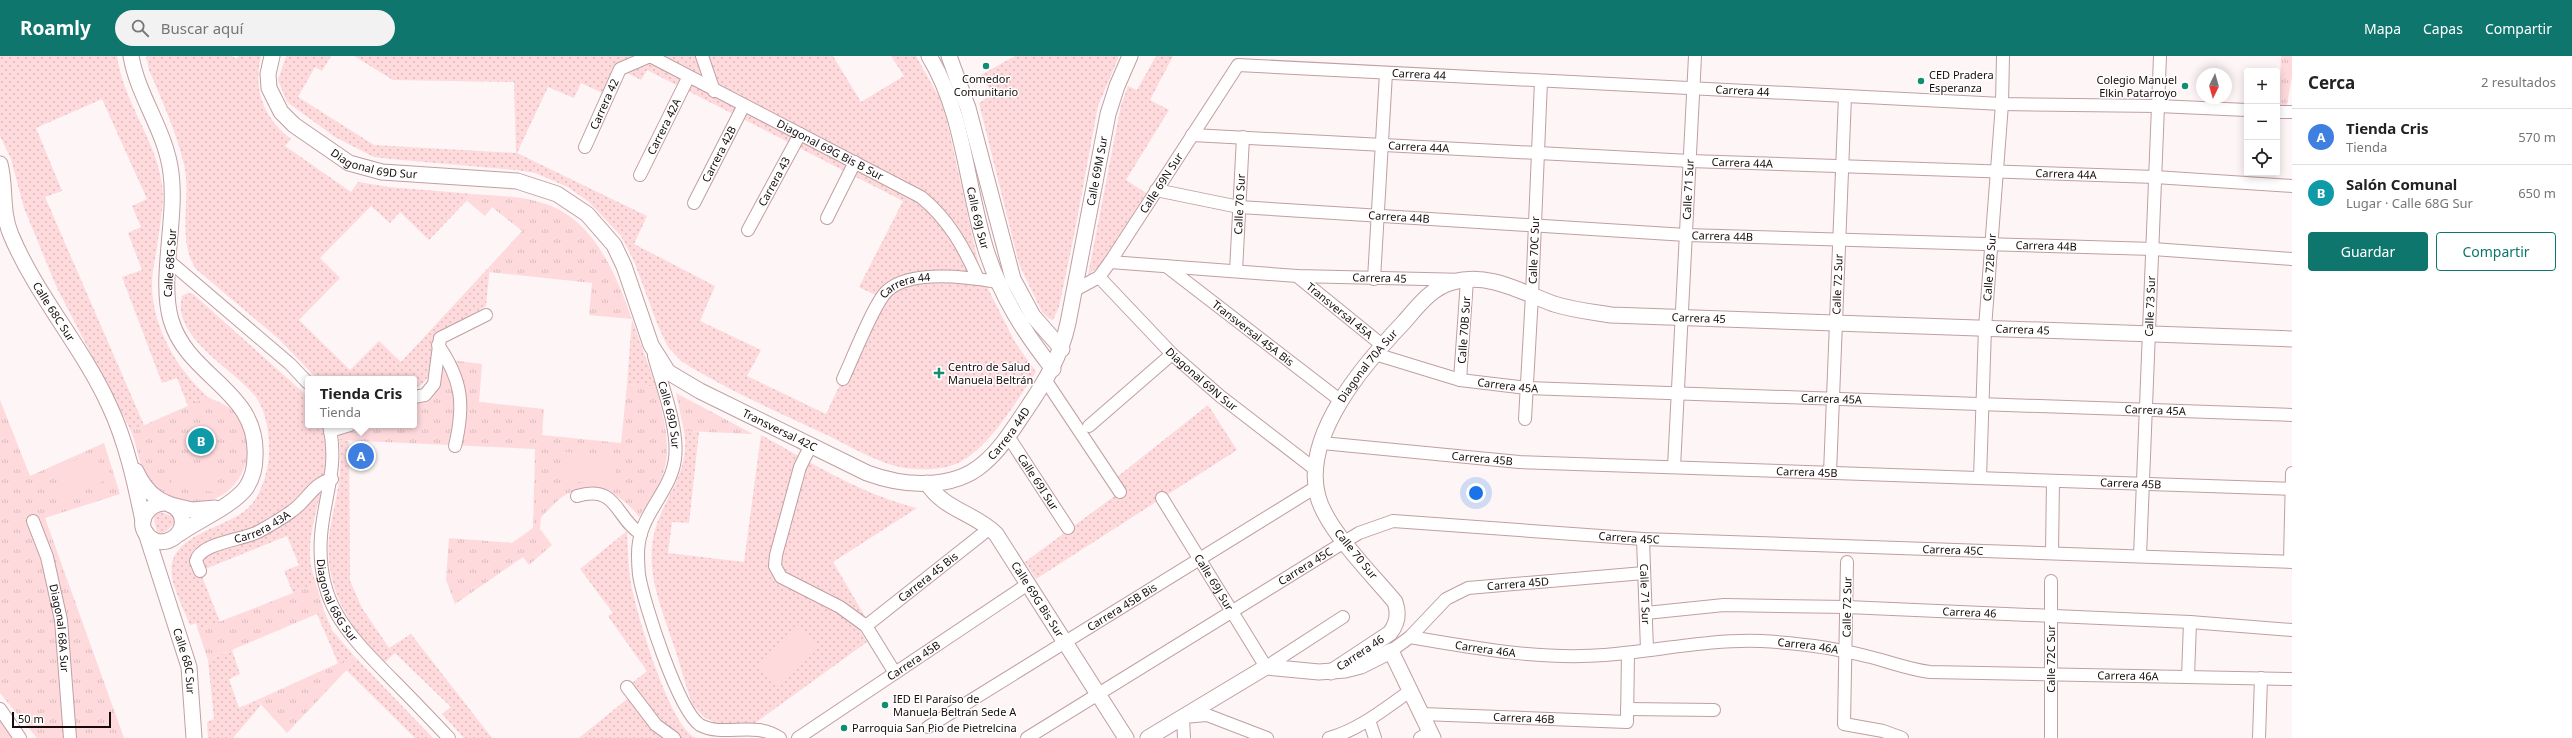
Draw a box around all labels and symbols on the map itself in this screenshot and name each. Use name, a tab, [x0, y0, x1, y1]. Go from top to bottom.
marker: Comedor Comunitario	[981, 61, 991, 71]
street label: Carrera 44	[1392, 65, 1447, 83]
place label: CED Pradera Esperanza	[1929, 67, 1994, 95]
north arrow	[2196, 68, 2232, 104]
place label: Comedor Comunitario	[954, 71, 1019, 99]
place label: Colegio Manuel Elkin Patarroyo	[2096, 72, 2177, 100]
street label: Carrera 42	[586, 76, 622, 132]
marker: CED Pradera Esperanza	[1916, 76, 1926, 86]
street label: Carrera 44	[1715, 81, 1771, 99]
marker: Colegio Manuel Elkin Patarroyo	[2180, 81, 2190, 91]
street label: Carrera 42A	[643, 95, 684, 157]
street label: Diagonal 69G Bis B Sur	[774, 115, 887, 183]
street label: Carrera 42B	[698, 123, 739, 185]
street label: Calle 69M Sur	[1083, 134, 1111, 207]
street label: Carrera 44A	[1388, 137, 1451, 155]
street label: Diagonal 69D Sur	[328, 145, 418, 181]
street label: Calle 69N Sur	[1136, 149, 1186, 216]
street label: Carrera 43	[754, 154, 793, 209]
street label: Carrera 44A	[1711, 154, 1774, 171]
street label: Calle 71 Sur	[1679, 158, 1697, 220]
street label: Carrera 44A	[2035, 165, 2098, 182]
street label: Calle 70 Sur	[1230, 173, 1248, 235]
street label: Calle 69J Sur	[964, 185, 993, 251]
street label: Carrera 44B	[1368, 207, 1430, 226]
street label: Calle 70C Sur	[1524, 216, 1542, 284]
street label: Carrera 44B	[1692, 227, 1753, 244]
street label: Calle 68G Sur	[160, 228, 179, 298]
street label: Calle 72B Sur	[1979, 232, 1999, 302]
street label: Carrera 44B	[2015, 237, 2077, 254]
street label: Calle 72 Sur	[1828, 253, 1846, 315]
street label: Carrera 44	[876, 269, 932, 301]
street label: Carrera 45	[1352, 269, 1407, 286]
street label: Calle 73 Sur	[2141, 275, 2158, 337]
street label: Calle 68C Sur	[30, 279, 79, 344]
street label: Transversal 45A	[1304, 279, 1377, 342]
street label: Calle 70B Sur	[1454, 295, 1473, 364]
street label: Transversal 45A Bis	[1209, 296, 1297, 369]
street label: Carrera 45	[1671, 309, 1726, 326]
street label: Carrera 45	[1995, 321, 2050, 337]
street label: Diagonal 70A Sur	[1334, 325, 1401, 405]
street label: Diagonal 69N Sur	[1163, 344, 1241, 414]
place label: Centro de Salud Manuela Beltrán	[948, 359, 1033, 387]
marker: Centro de Salud Manuela Beltrán	[933, 367, 945, 379]
street label: Carrera 45A	[1477, 374, 1539, 395]
street label: Calle 69D Sur	[655, 379, 684, 449]
street label: Carrera 45A	[1801, 390, 1863, 407]
street label: Carrera 45A	[2124, 401, 2187, 418]
street label: Carrera 44D	[984, 404, 1033, 463]
street label: Transversal 42C	[740, 405, 820, 454]
pin: B	[188, 426, 214, 456]
pin: A	[348, 441, 374, 471]
street label: Carrera 45B	[1451, 448, 1514, 468]
street label: Calle 69I Sur	[1015, 451, 1063, 513]
street label: Carrera 45B	[1776, 463, 1838, 480]
street label: Carrera 45B	[2100, 474, 2162, 491]
your location	[1466, 483, 1486, 503]
street label: Carrera 43A	[232, 506, 294, 546]
street label: Calle 70 Sur	[1331, 525, 1382, 582]
street label: Carrera 45C	[1598, 528, 1660, 547]
street label: Carrera 45C	[1922, 541, 1984, 558]
street label: Carrera 45C	[1275, 543, 1335, 588]
street label: Carrera 45 Bis	[895, 548, 961, 605]
street label: Calle 69J Sur	[1191, 551, 1238, 614]
street label: Diagonal 68G Sur	[314, 558, 362, 645]
street label: Calle 69G Bis Sur	[1008, 558, 1068, 640]
street label: Calle 71 Sur	[1637, 563, 1654, 625]
street label: Carrera 45D	[1486, 573, 1549, 593]
street label: Calle 72 Sur	[1838, 576, 1855, 637]
street label: Carrera 45B Bis	[1084, 579, 1159, 634]
street label: Diagonal 68A Sur	[46, 582, 73, 673]
street label: Carrera 46	[1942, 603, 1997, 621]
street label: Calle 72C Sur	[2043, 625, 2058, 693]
street label: Calle 68C Sur	[170, 626, 199, 695]
street label: Carrera 46	[1333, 631, 1387, 673]
street label: Carrera 46A	[1777, 634, 1841, 657]
street label: Carrera 45B	[884, 637, 943, 684]
street label: Carrera 46A	[1454, 637, 1518, 660]
street label: Carrera 46A	[2097, 667, 2160, 683]
place label: IED El Paraíso de Manuela Beltran Sede A	[893, 691, 1017, 719]
marker: IED El Paraíso de Manuela Beltran Sede A	[880, 700, 890, 710]
street label: Carrera 46B	[1493, 709, 1555, 726]
scale bar	[12, 710, 111, 729]
place label: Parroquia San Pio de Pietrelcina	[852, 720, 1017, 735]
marker: Parroquia San Pio de Pietrelcina	[839, 723, 849, 733]

